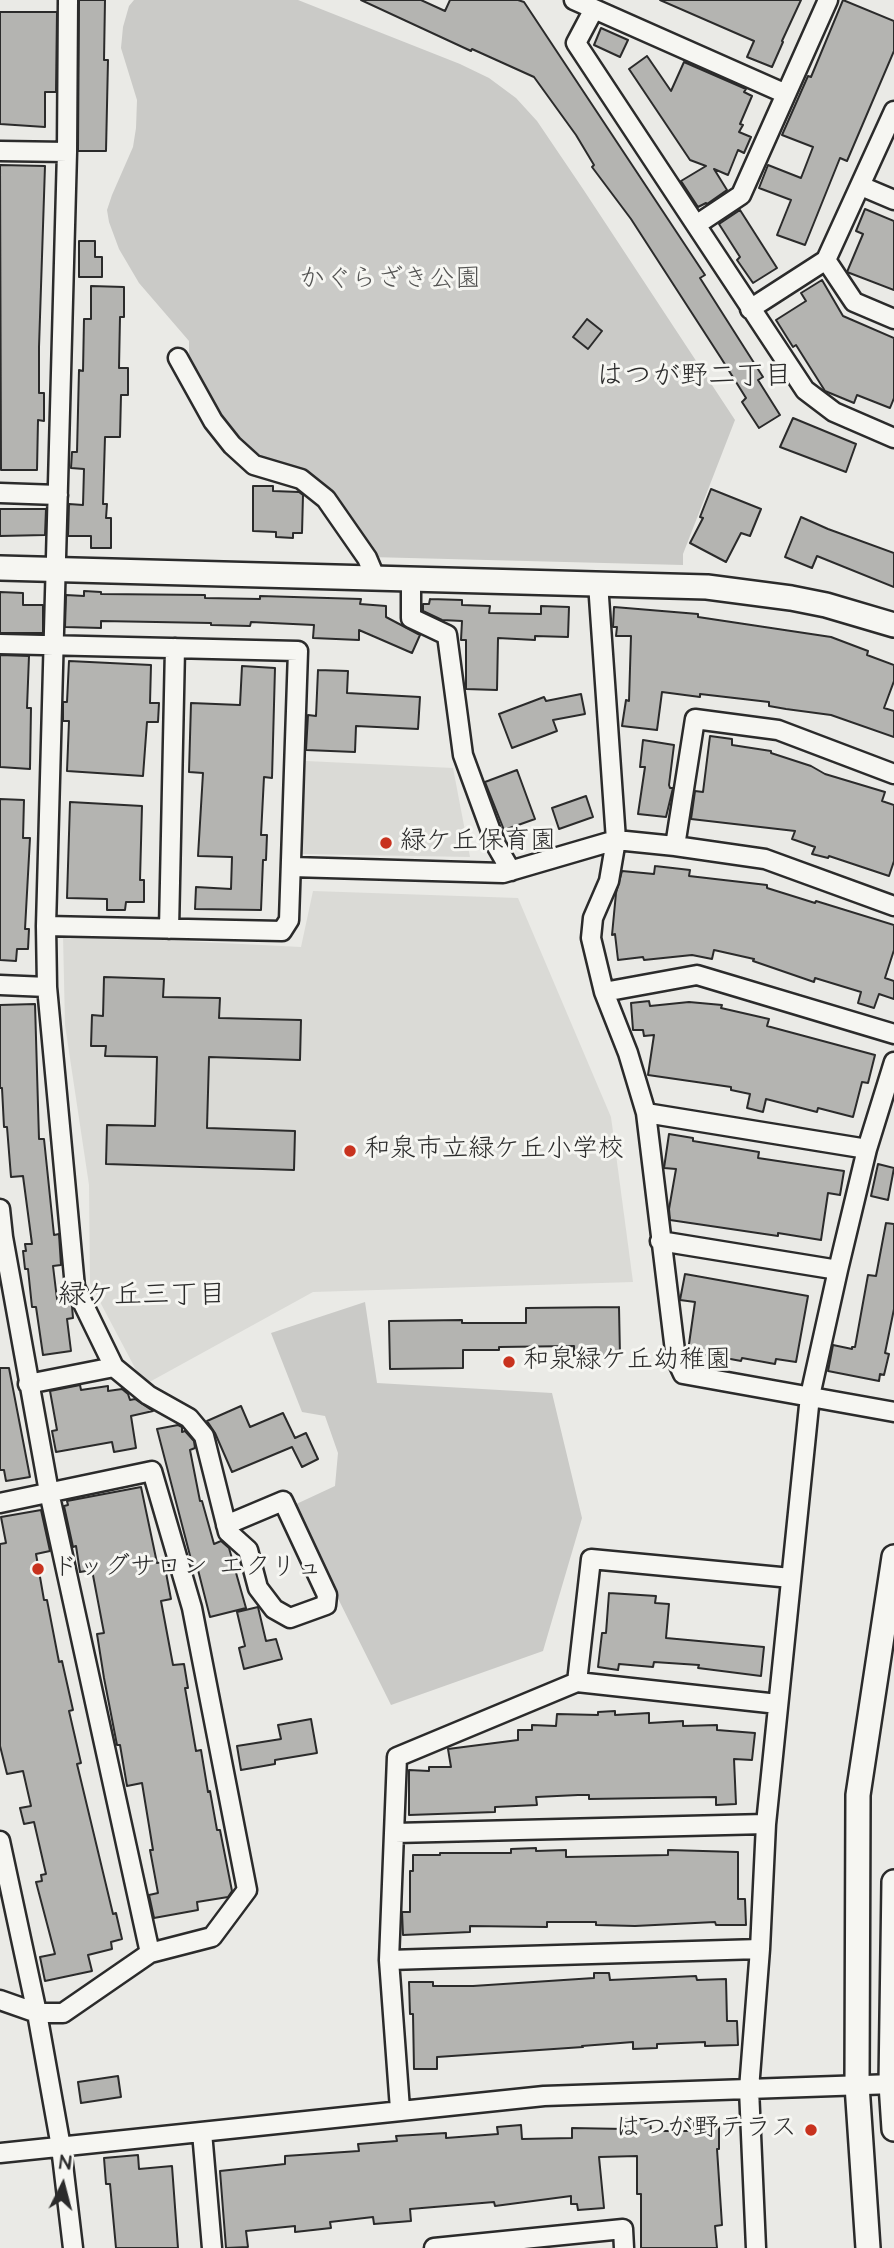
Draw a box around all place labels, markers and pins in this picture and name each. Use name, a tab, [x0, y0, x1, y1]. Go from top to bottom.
place label: 緑ケ丘保育園	[400, 827, 556, 859]
marker: 緑ケ丘保育園	[378, 835, 394, 851]
place label: 和泉市立緑ケ丘小学校	[364, 1135, 624, 1167]
marker: 和泉市立緑ケ丘小学校	[342, 1143, 358, 1159]
place label: 和泉緑ケ丘幼稚園	[523, 1346, 731, 1378]
marker: 和泉緑ケ丘幼稚園	[501, 1354, 517, 1370]
place label: ドッグサロン エクリュ	[52, 1553, 322, 1585]
marker: ドッグサロン エクリュ	[30, 1561, 46, 1577]
place label: はつが野テラス	[615, 2114, 797, 2146]
marker: はつが野テラス	[803, 2122, 819, 2138]

